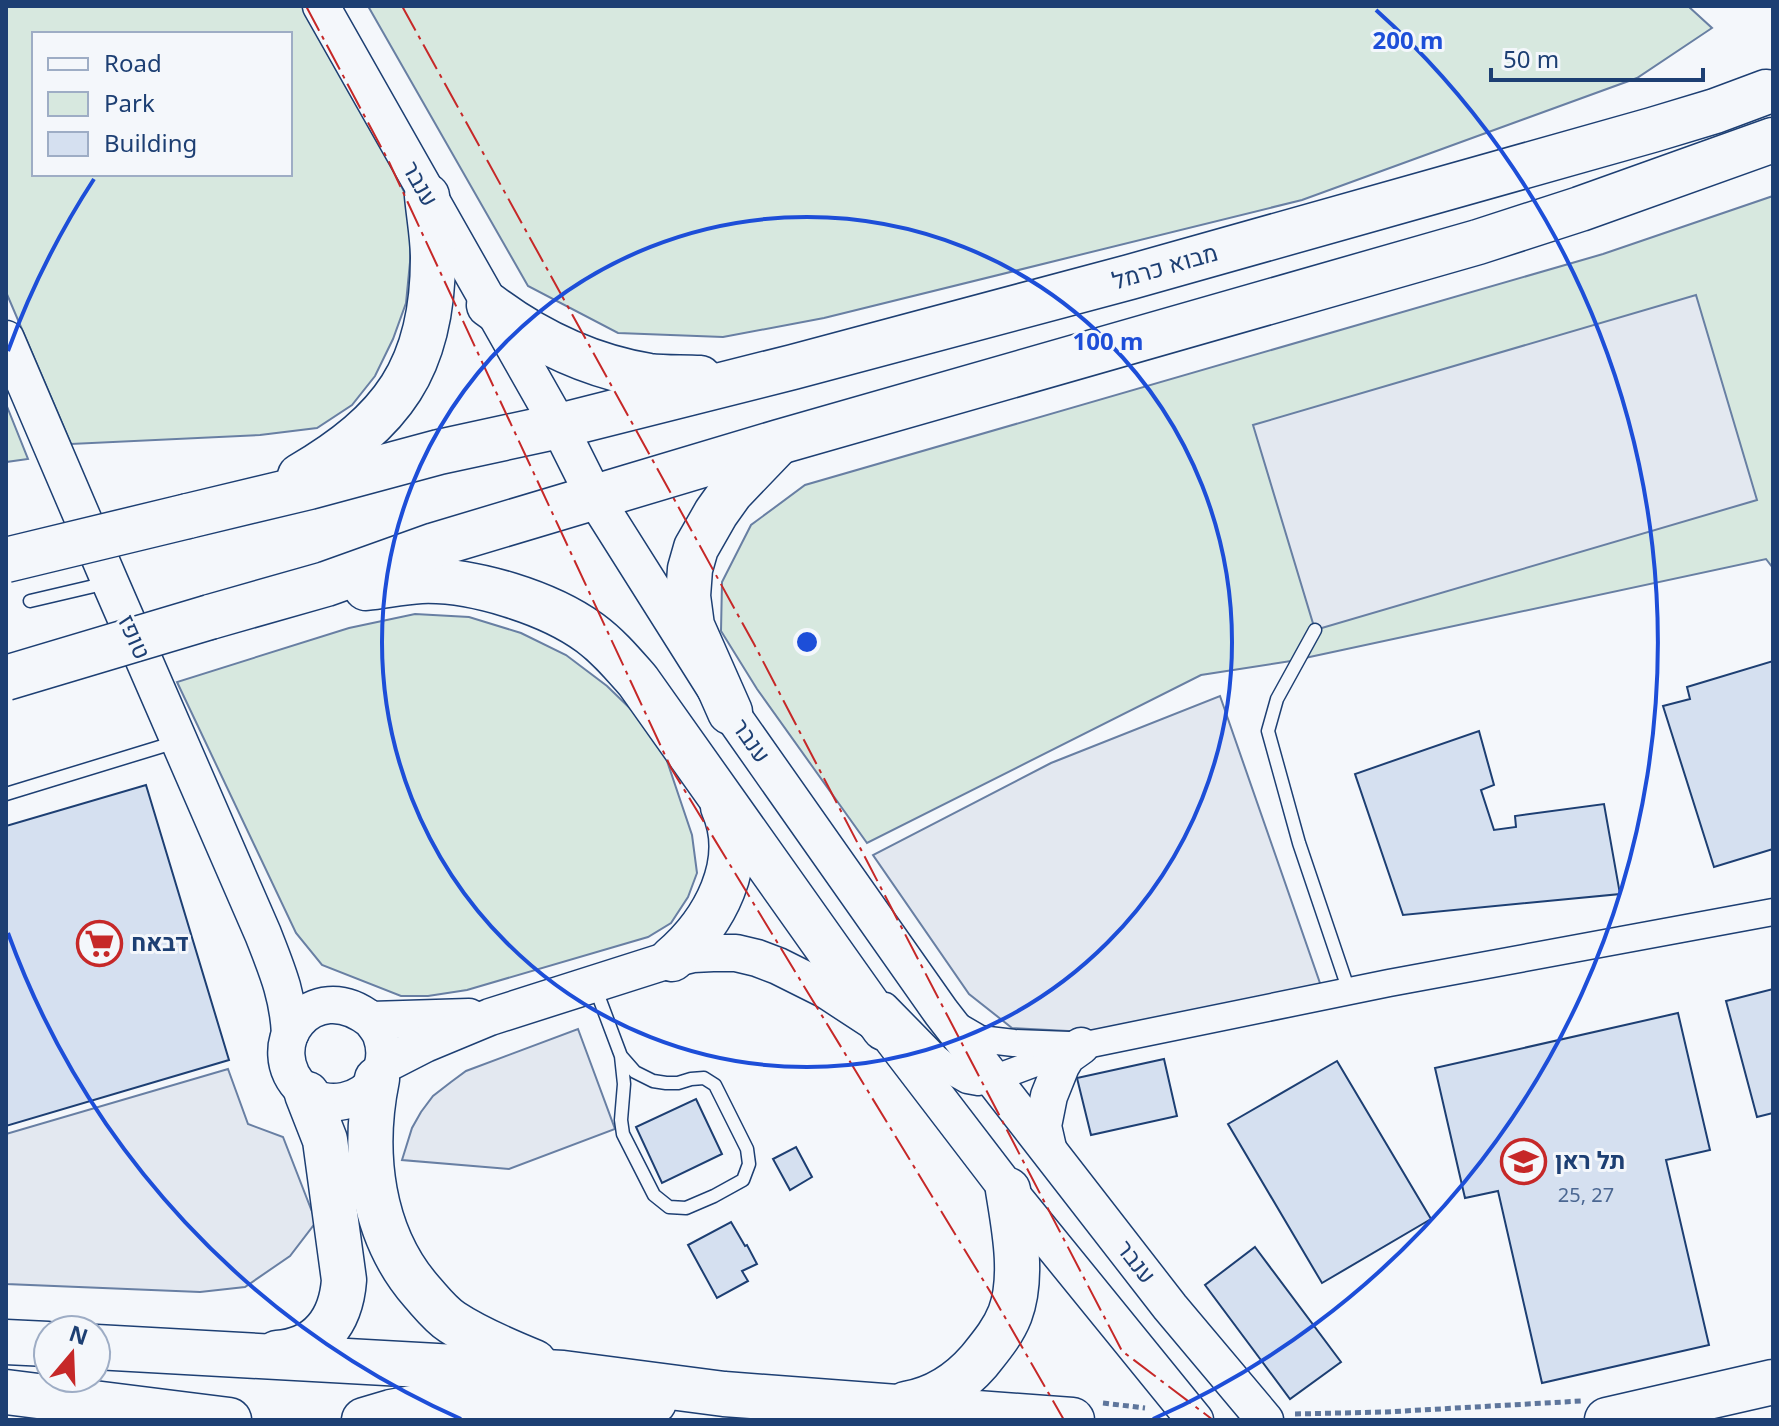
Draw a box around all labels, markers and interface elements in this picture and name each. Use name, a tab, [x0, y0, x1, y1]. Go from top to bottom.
text: 200 m	[1373, 23, 1443, 56]
legend	[32, 32, 292, 176]
scale bar	[1491, 32, 1703, 82]
text: 50 m	[1503, 42, 1559, 75]
text: Road	[104, 46, 162, 79]
text: Park	[104, 86, 155, 119]
text: Building	[104, 126, 197, 159]
street label: ענבר	[395, 155, 447, 212]
street label: מבוא כרמל	[1108, 235, 1221, 296]
text: 100 m	[1073, 324, 1143, 357]
street label: טופז	[111, 609, 160, 664]
centre of rings	[793, 628, 821, 656]
street label: ענבר	[725, 711, 779, 769]
supermarket icon: דבאח	[76, 919, 124, 967]
place label: דבאח	[131, 925, 189, 958]
school or university icon: תל ראן	[1500, 1137, 1548, 1185]
place label: תל ראן	[1555, 1143, 1625, 1176]
house number: 25, 27	[1558, 1181, 1614, 1208]
street label: ענבר	[1110, 1232, 1165, 1290]
north arrow	[32, 1314, 112, 1394]
text: N	[65, 1317, 92, 1351]

